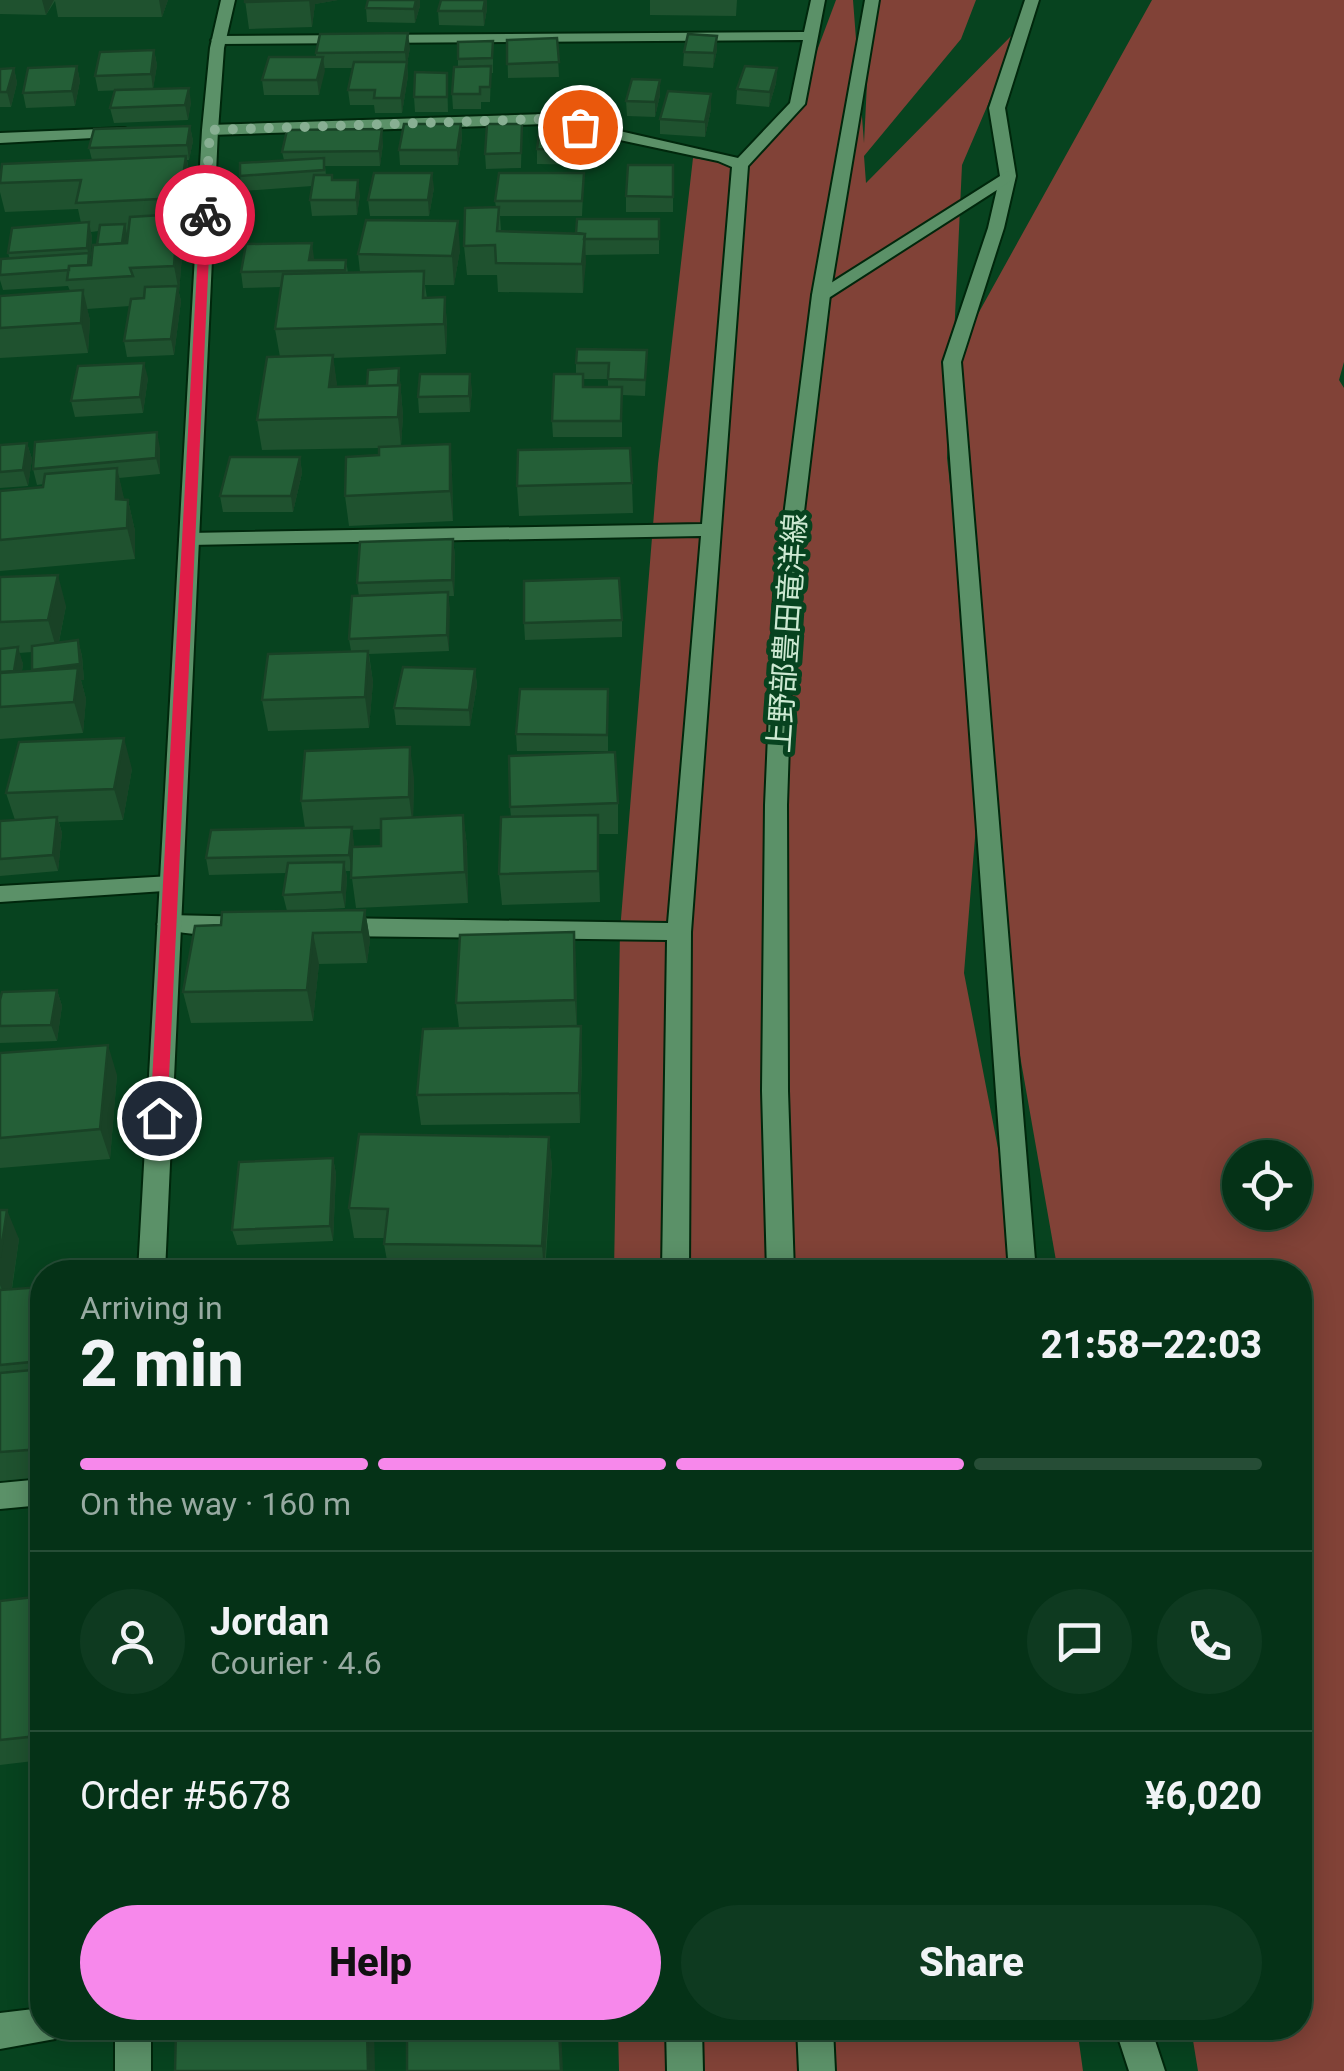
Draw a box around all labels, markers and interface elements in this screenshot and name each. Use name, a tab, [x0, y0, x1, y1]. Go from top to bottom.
pin	[538, 85, 623, 170]
icon: bag	[553, 100, 608, 155]
courier	[155, 165, 255, 265]
icon: bike	[178, 188, 233, 243]
street label: 上野部豊田竜洋線	[761, 512, 813, 754]
pin	[117, 1076, 202, 1161]
icon: home	[132, 1091, 187, 1146]
map controls	[1222, 1140, 1312, 1230]
button: locate	[1222, 1140, 1312, 1230]
text: Arriving in	[80, 1289, 223, 1327]
text: 21:58–22:03	[1041, 1323, 1262, 1367]
text: 2 min	[80, 1326, 244, 1402]
text: On the way · 160 m	[80, 1485, 351, 1523]
button: person	[80, 1589, 185, 1694]
button: chat	[1027, 1589, 1132, 1694]
button: phone	[1157, 1589, 1262, 1694]
text: Jordan	[210, 1600, 329, 1644]
text: Courier · 4.6	[210, 1644, 382, 1682]
text: Order #5678	[80, 1774, 291, 1818]
text: ¥6,020	[1145, 1774, 1262, 1818]
button: Help	[80, 1905, 661, 2020]
button: Share	[681, 1905, 1262, 2020]

